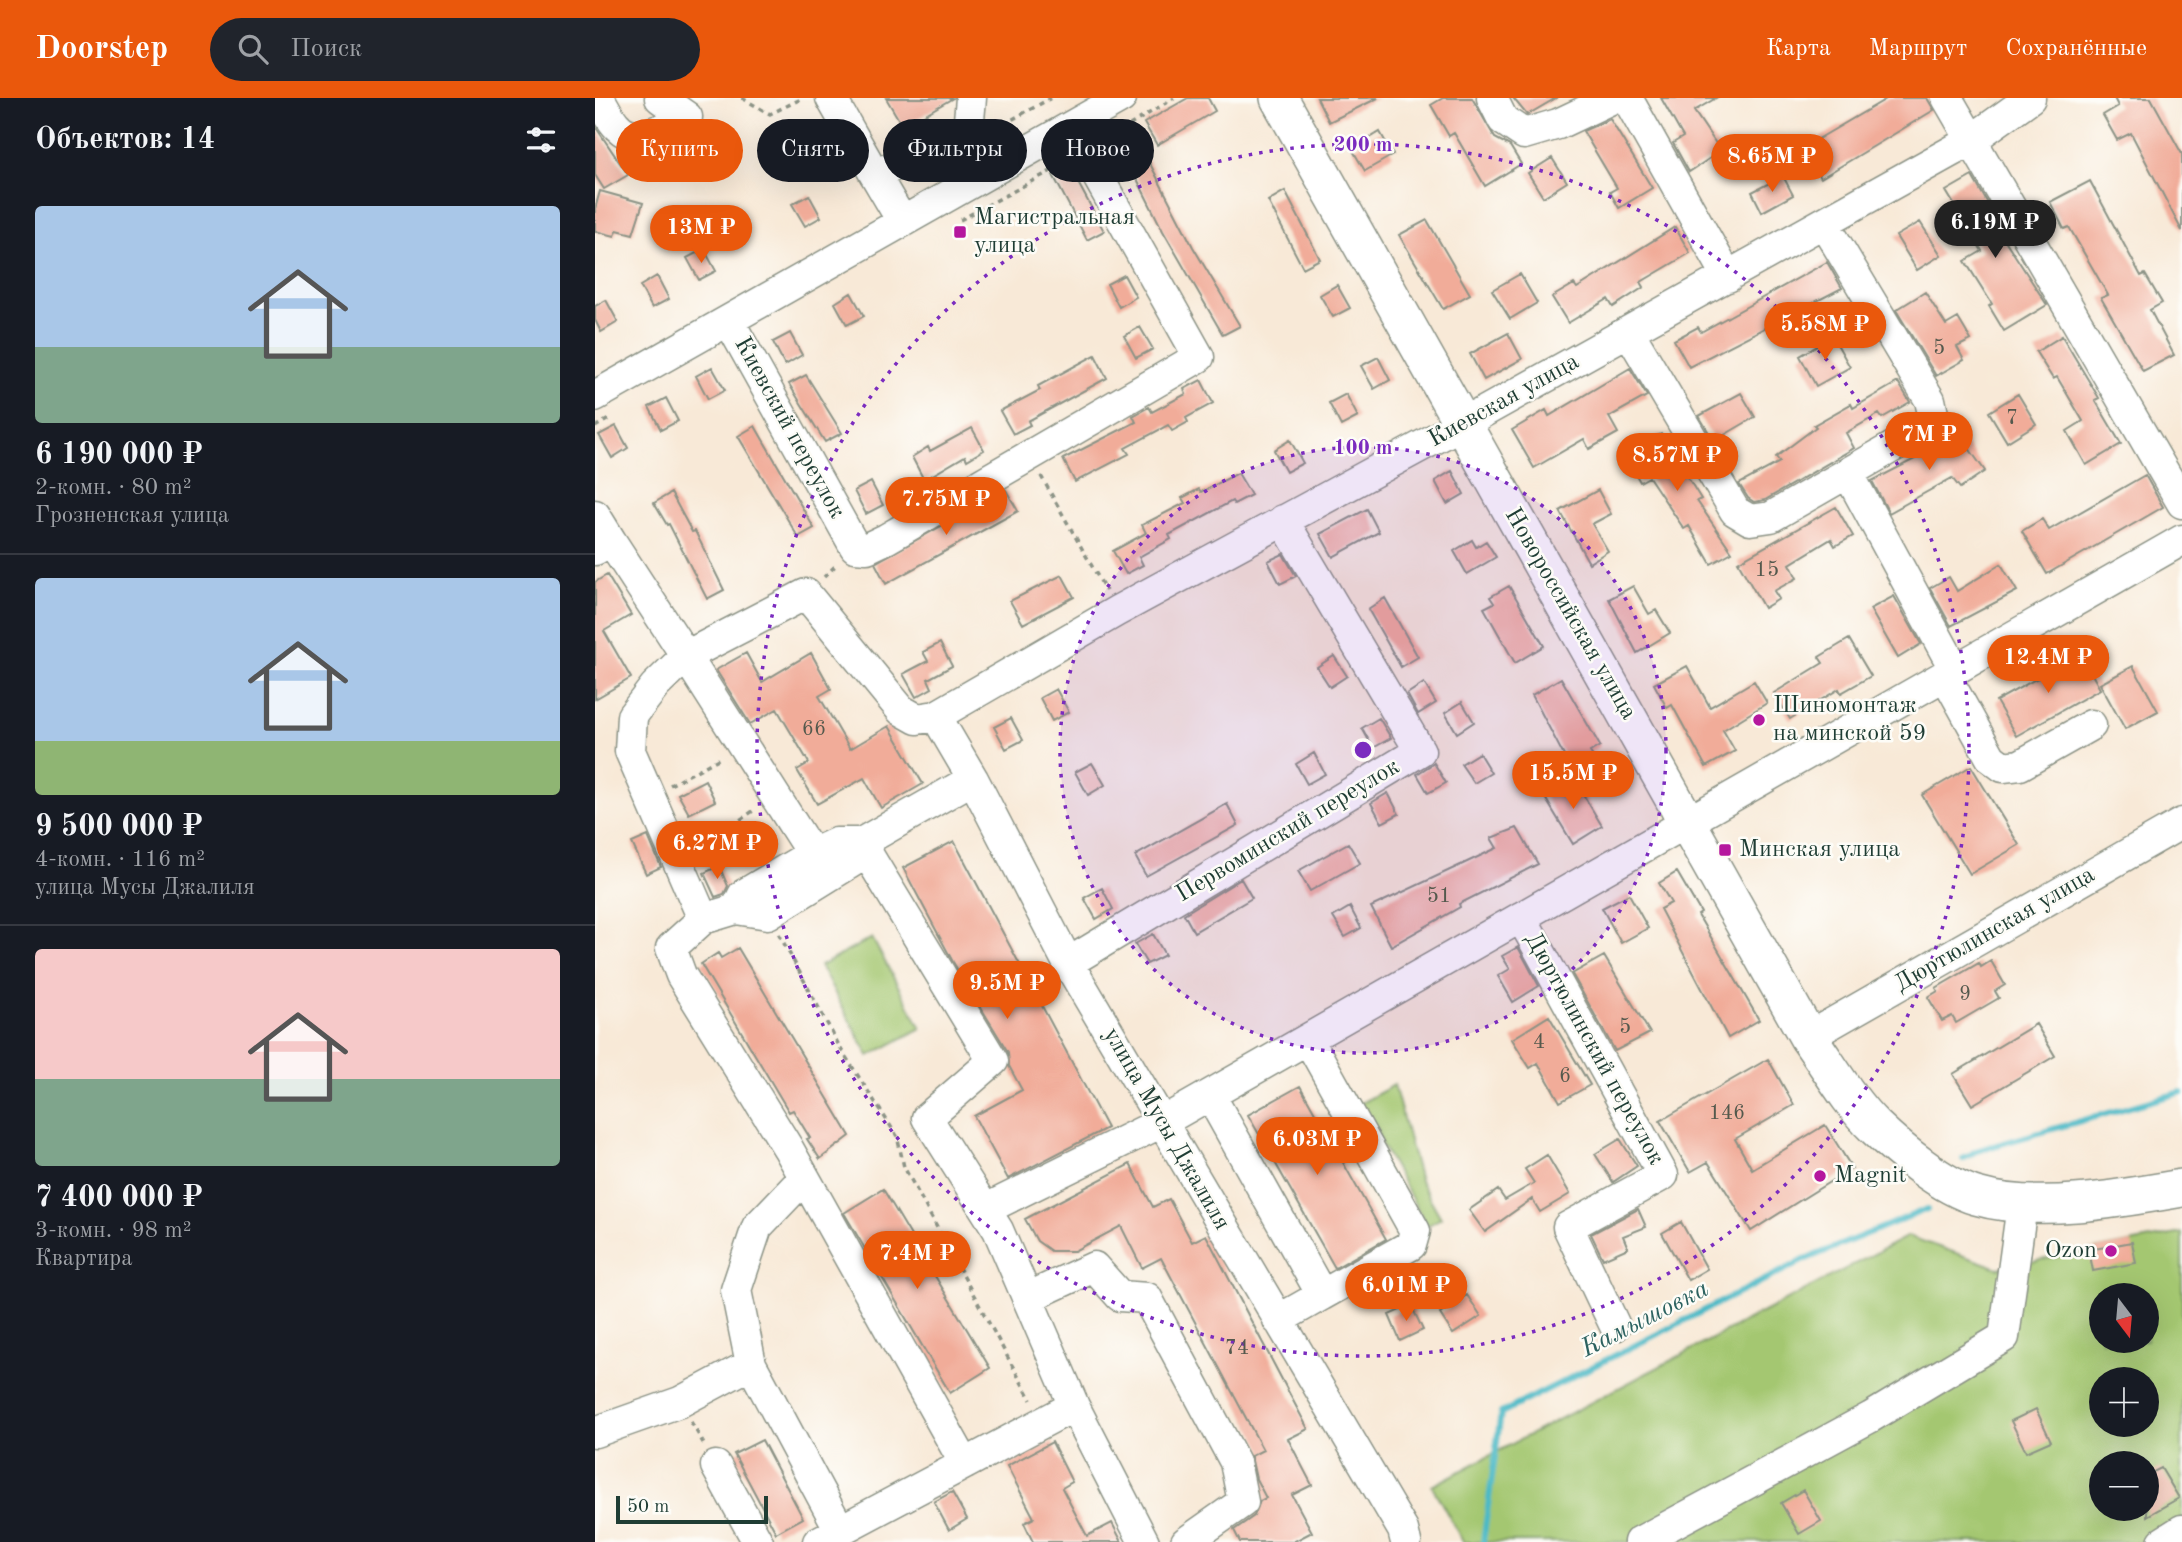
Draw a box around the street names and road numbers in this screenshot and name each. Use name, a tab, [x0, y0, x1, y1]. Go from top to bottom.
street label: Киевский переулок	[729, 333, 849, 523]
street label: Киевская улица	[1425, 350, 1583, 452]
street label: Новороссийская улица	[1500, 504, 1641, 724]
street label: Первоминский переулок	[1172, 755, 1404, 907]
street label: Дюртюлинская улица	[1891, 863, 2099, 997]
street label: Дюртюлинский переулок	[1520, 929, 1668, 1169]
street label: улица Мусы Джалиля	[1098, 1024, 1234, 1234]

